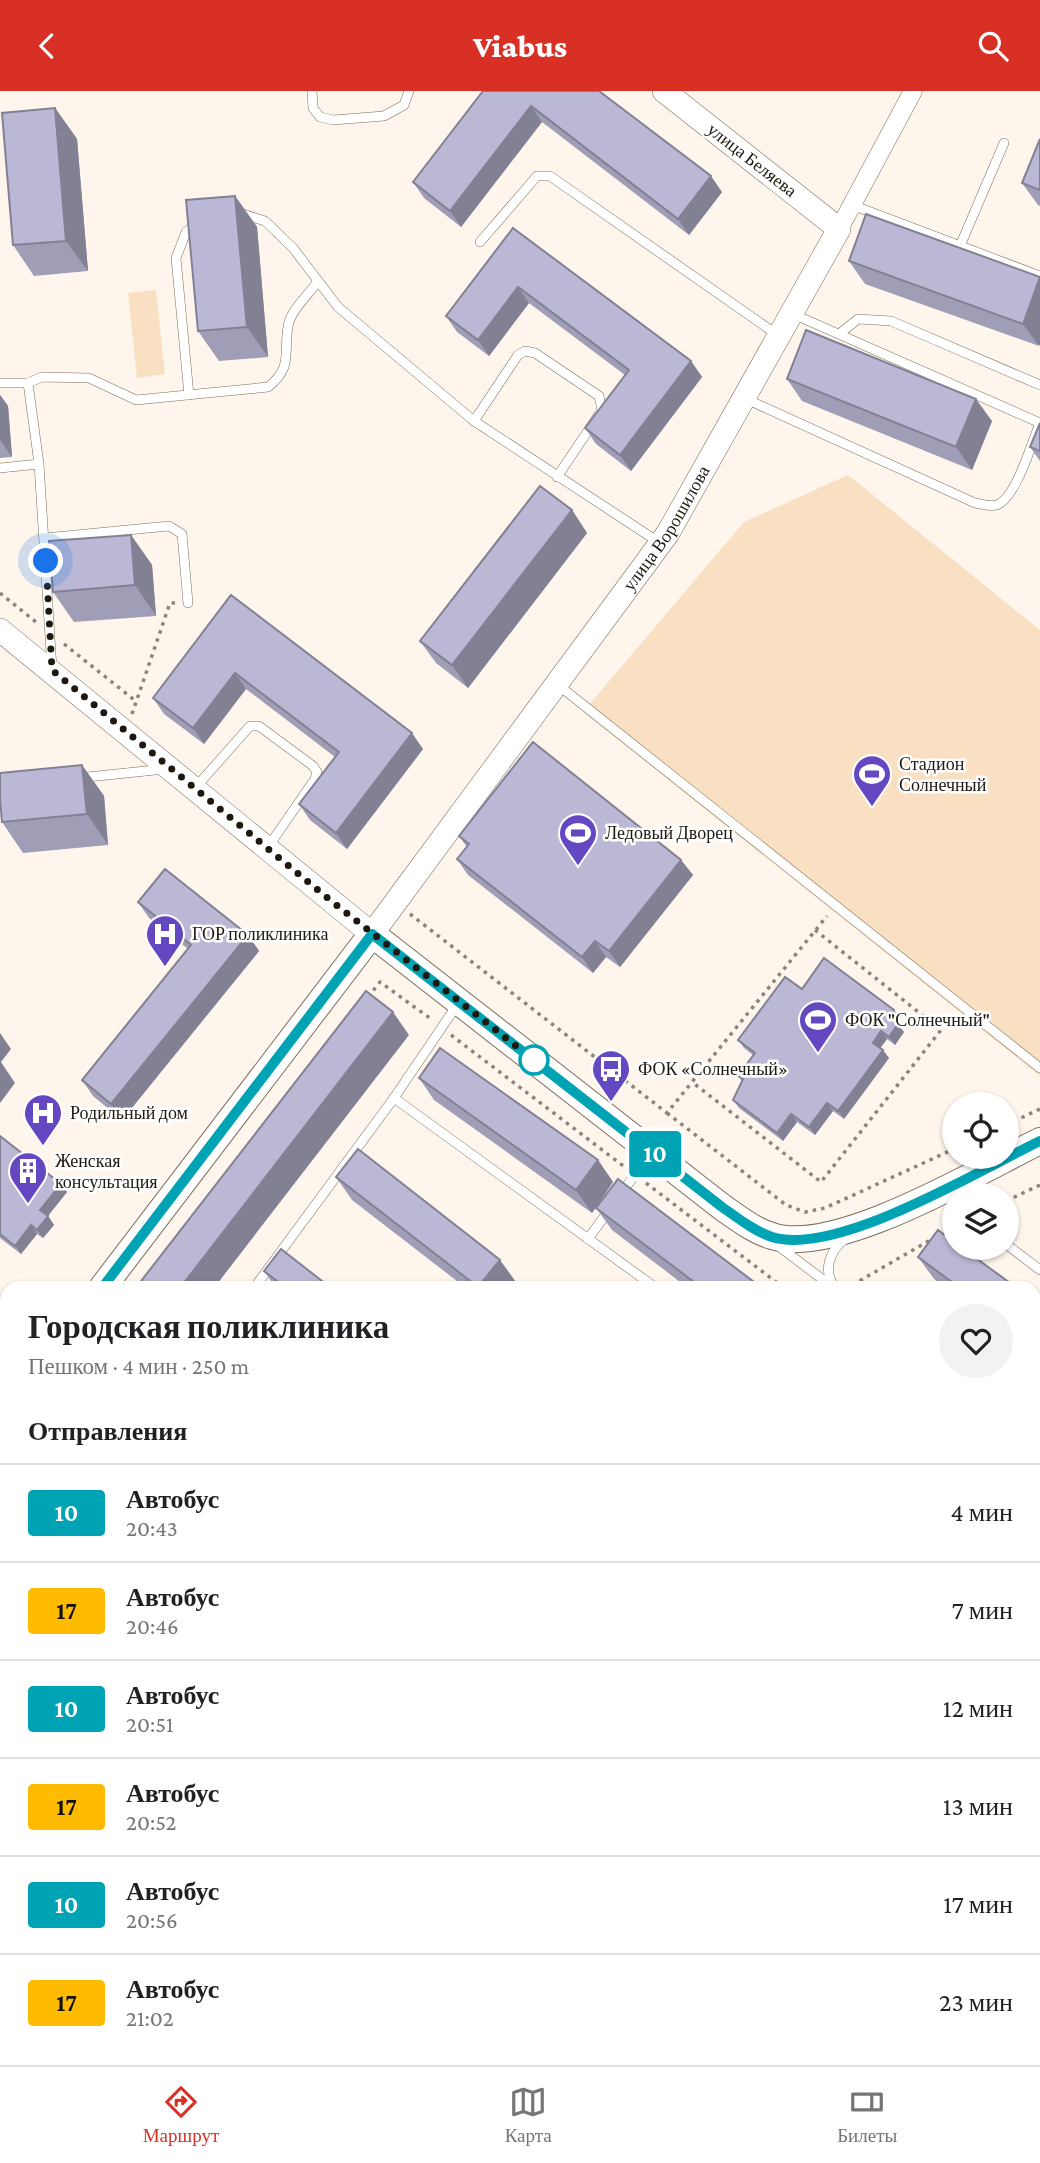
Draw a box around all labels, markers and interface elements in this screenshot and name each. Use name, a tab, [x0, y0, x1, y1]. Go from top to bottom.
icon: back	[28, 27, 66, 65]
icon: search	[974, 27, 1012, 65]
text: Viabus	[473, 28, 567, 64]
street label: улица Беляева	[703, 119, 801, 201]
street label: улица Ворошилова	[619, 462, 714, 595]
your location	[28, 543, 63, 578]
sports icon: Стадион Солнечный	[851, 753, 893, 808]
place label: Стадион Солнечный	[899, 754, 987, 795]
sports icon: Ледовый Дворец	[557, 812, 599, 867]
place label: Ледовый Дворец	[605, 823, 733, 843]
hospital icon: ГОР поликлиника	[144, 913, 186, 968]
place label: ГОР поликлиника	[192, 924, 328, 944]
sports icon: ФОК "Солнечный"	[797, 999, 839, 1054]
place label: ФОК "Солнечный"	[845, 1010, 990, 1030]
unlabelled marker	[519, 1045, 549, 1075]
bus stop icon: ФОК «Солнечный»	[590, 1048, 632, 1103]
place label: ФОК «Солнечный»	[638, 1059, 788, 1079]
hospital icon: Родильный дом	[22, 1092, 64, 1147]
map controls	[942, 1092, 1019, 1260]
button: locate	[942, 1092, 1019, 1169]
place label: Родильный дом	[70, 1103, 188, 1123]
line badge: 10	[624, 1131, 686, 1177]
text: 10	[643, 1140, 667, 1167]
building icon: Женская консультация	[7, 1150, 49, 1205]
place label: Женская консультация	[55, 1151, 158, 1192]
button: layers	[942, 1183, 1019, 1260]
button: heart	[939, 1304, 1013, 1378]
text: Городская поликлиника	[28, 1308, 389, 1345]
text: Пешком · 4 мин · 250 m	[28, 1353, 249, 1379]
text: Отправления	[28, 1417, 187, 1446]
text: Автобус	[126, 1485, 219, 1514]
text: 4 мин	[951, 1498, 1013, 1527]
text: 10	[55, 1499, 78, 1526]
text: 20:43	[126, 1515, 178, 1541]
text: Автобус	[126, 1583, 219, 1612]
text: 7 мин	[952, 1596, 1013, 1625]
text: 17	[56, 1597, 77, 1624]
text: 20:46	[126, 1613, 179, 1639]
text: Автобус	[126, 1681, 219, 1710]
text: 12 мин	[943, 1694, 1013, 1723]
text: 10	[55, 1695, 78, 1722]
text: 20:51	[126, 1711, 174, 1737]
text: Автобус	[126, 1779, 219, 1808]
text: 13 мин	[943, 1792, 1013, 1821]
text: 17	[56, 1793, 77, 1820]
text: 20:52	[126, 1809, 176, 1835]
text: Автобус	[126, 1877, 219, 1906]
text: 17 мин	[943, 1890, 1013, 1919]
text: 10	[55, 1891, 78, 1918]
text: 20:56	[126, 1907, 178, 1933]
text: Автобус	[126, 1975, 219, 2004]
text: 23 мин	[939, 1988, 1013, 2017]
text: 17	[56, 1989, 77, 2016]
text: 21:02	[126, 2005, 174, 2031]
tab: Маршрут	[143, 2083, 219, 2147]
tab: Карта	[505, 2083, 552, 2147]
tab: Билеты	[837, 2083, 897, 2147]

